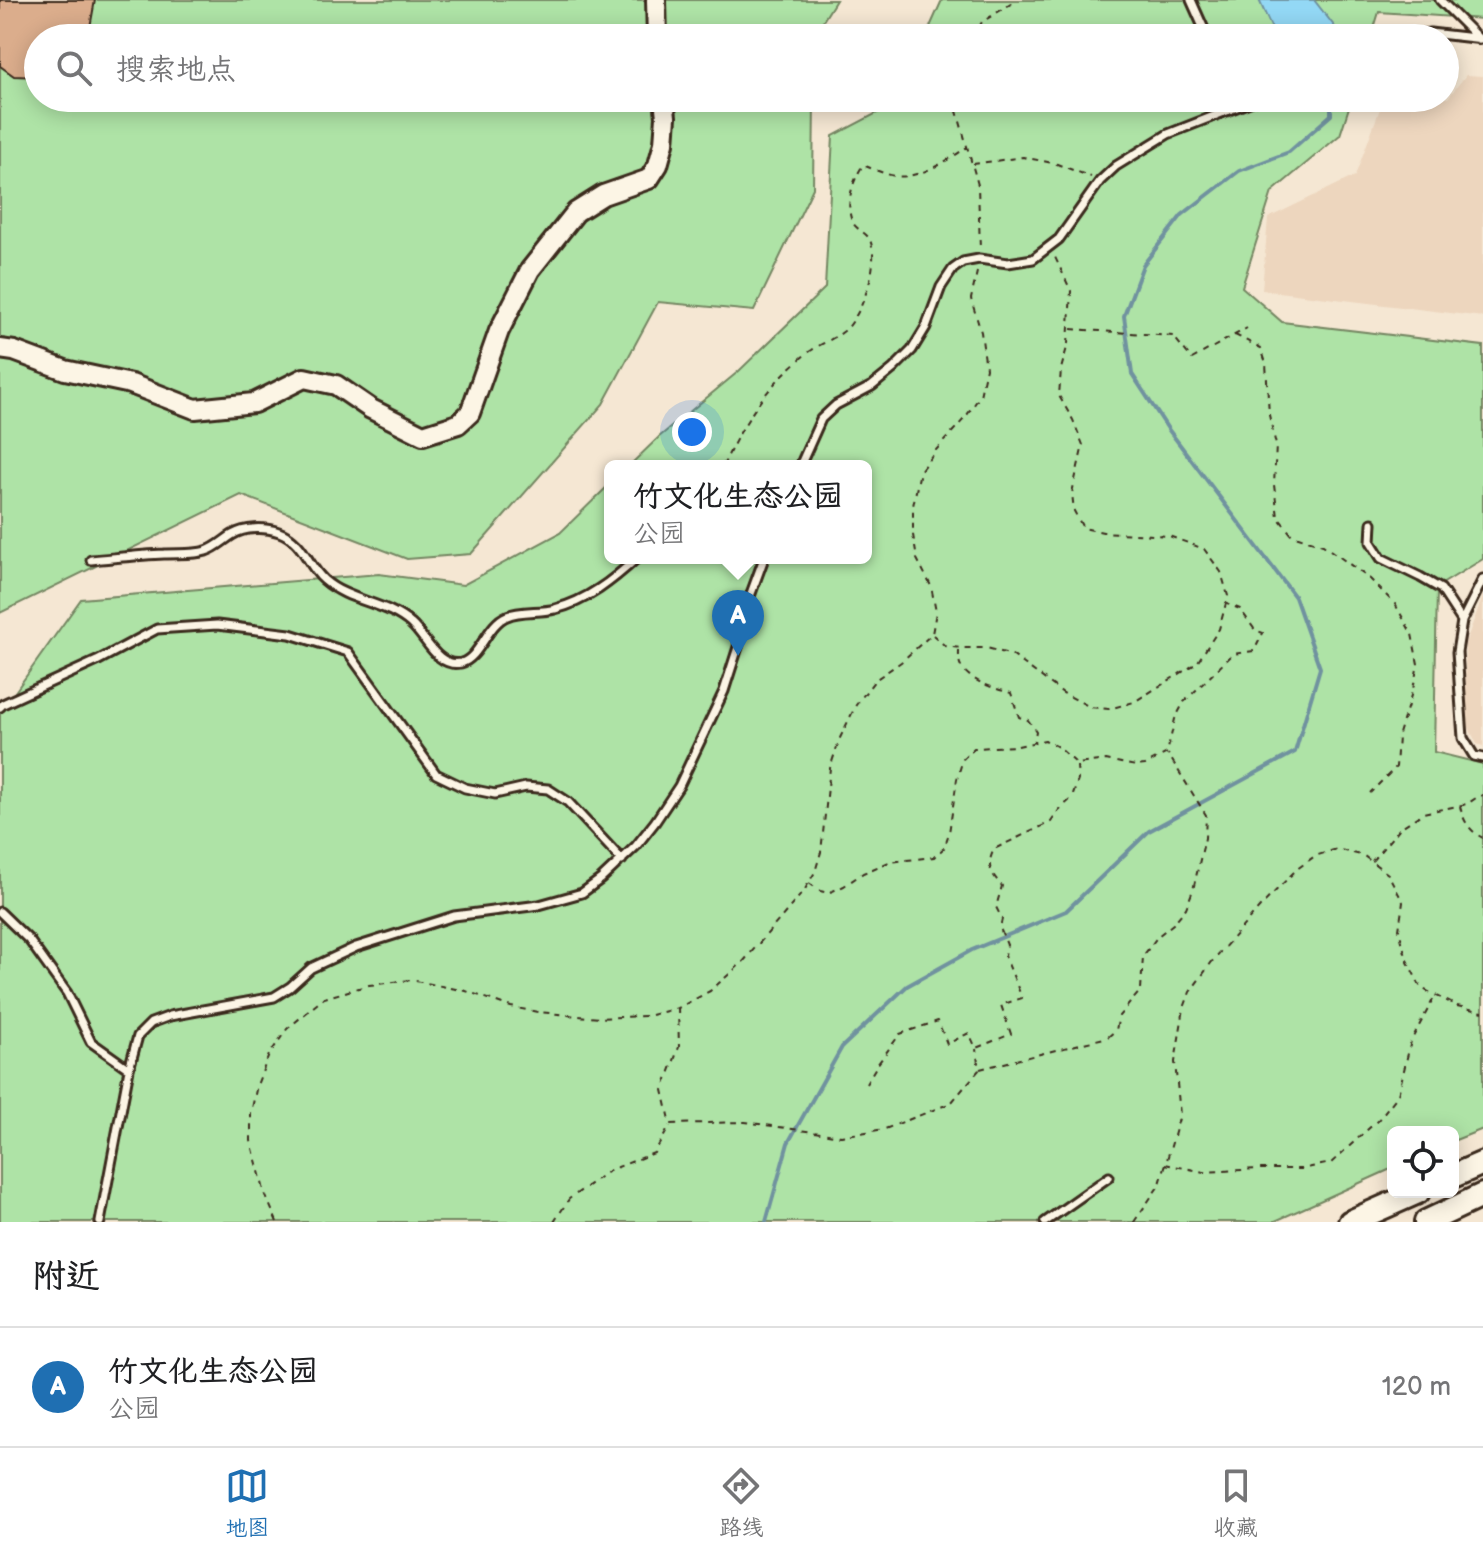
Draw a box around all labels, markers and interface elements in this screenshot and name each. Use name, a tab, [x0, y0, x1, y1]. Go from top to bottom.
search box	[24, 24, 1459, 112]
icon: search	[52, 46, 96, 90]
text: 搜索地点	[116, 52, 236, 88]
your location	[672, 412, 712, 452]
popup	[604, 460, 872, 564]
text: 竹文化生态公园	[633, 479, 843, 515]
text: 公园	[633, 519, 685, 550]
pin: A	[712, 590, 764, 656]
map controls	[1387, 1126, 1459, 1198]
button: locate	[1387, 1126, 1459, 1198]
text: 附近	[32, 1256, 100, 1297]
text: 竹文化生态公园	[108, 1354, 318, 1390]
text: A	[50, 1372, 66, 1403]
text: 120 m	[1382, 1372, 1451, 1403]
text: 公园	[108, 1394, 160, 1425]
tab: 地图	[225, 1464, 269, 1542]
tab: 路线	[719, 1464, 764, 1542]
tab: 收藏	[1214, 1464, 1258, 1542]

